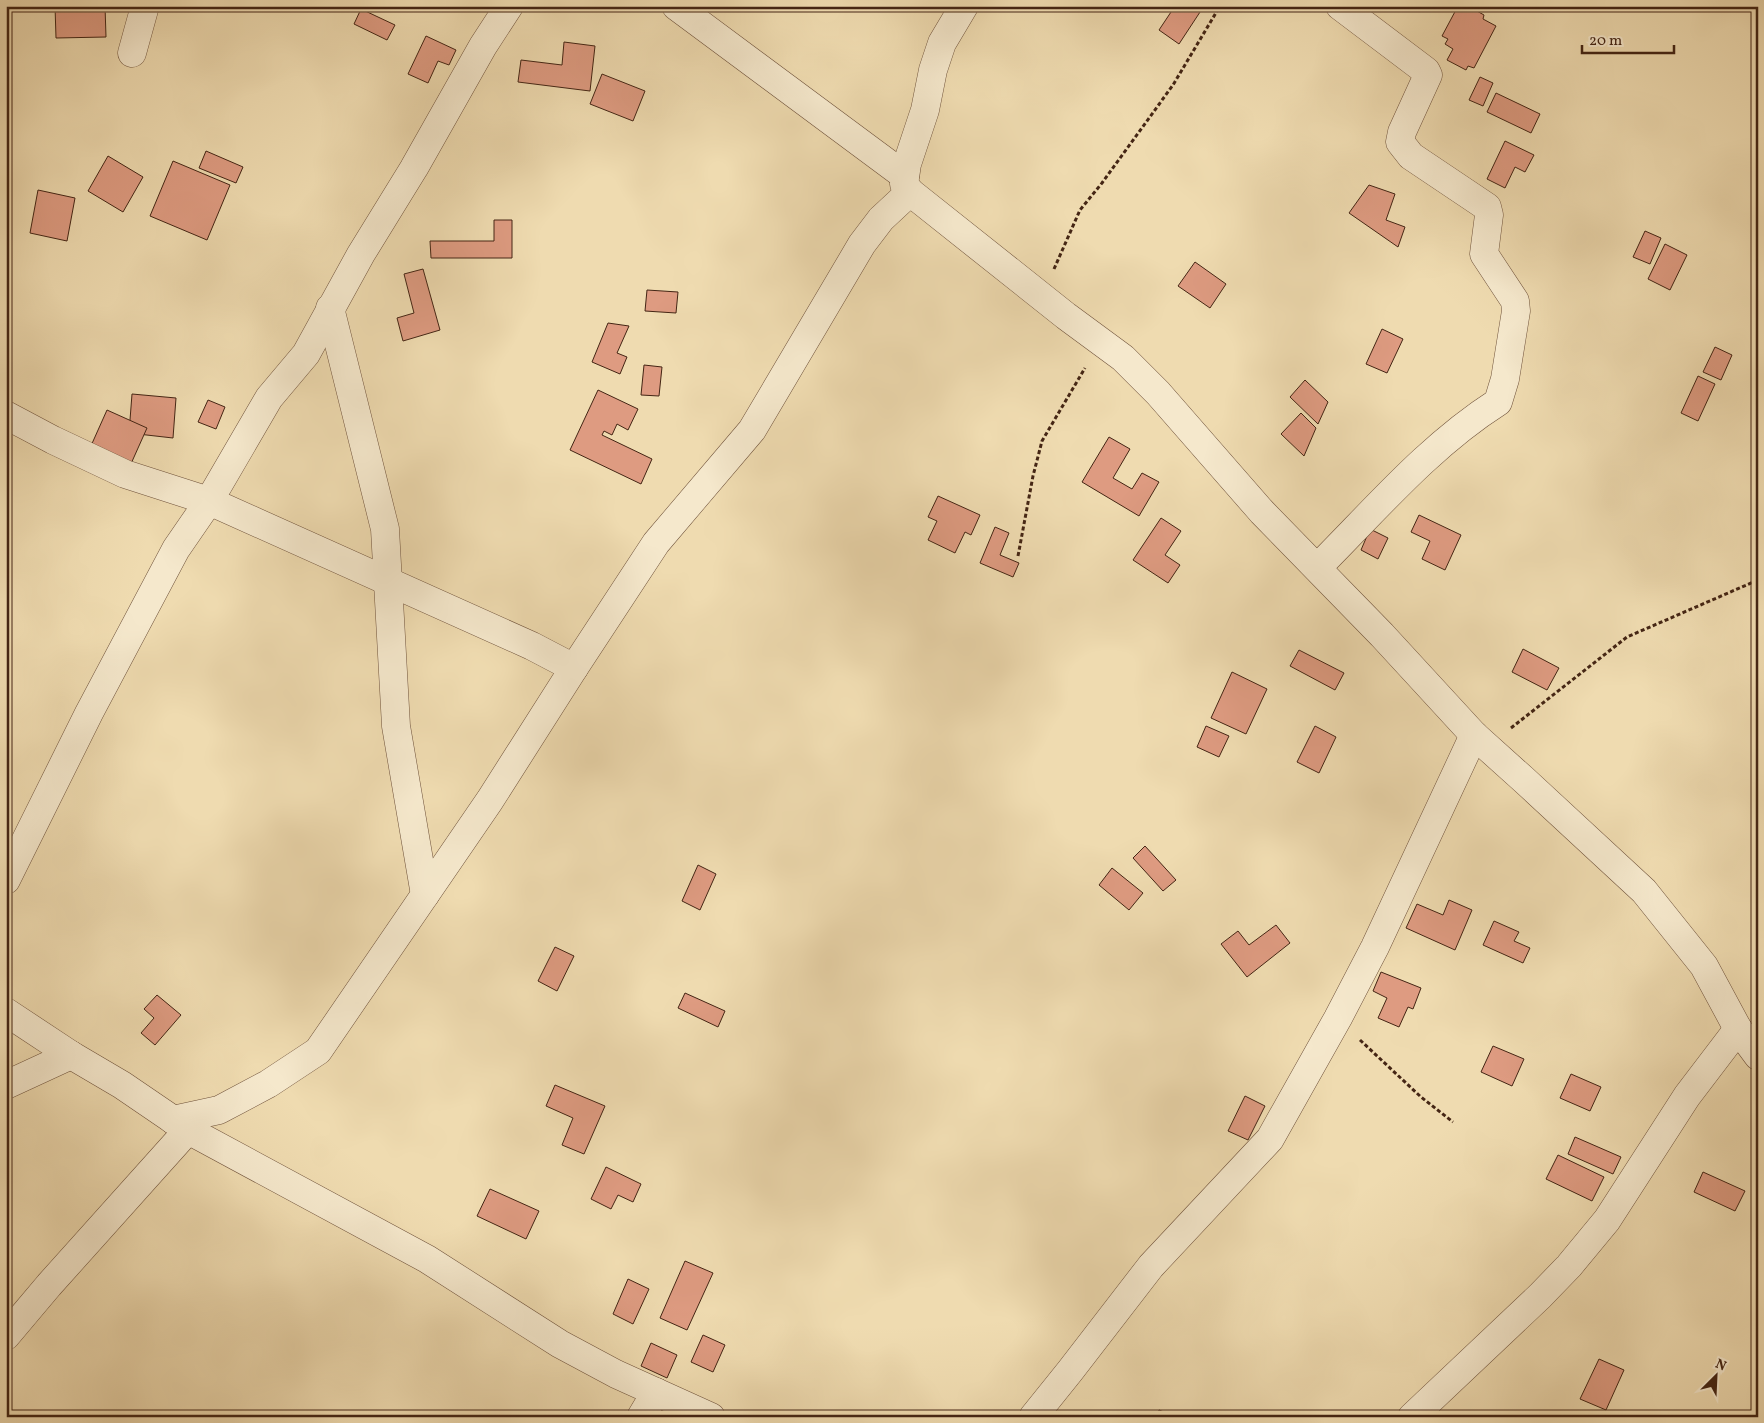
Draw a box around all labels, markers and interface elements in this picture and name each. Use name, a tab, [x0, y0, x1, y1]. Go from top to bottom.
scale bar	[1582, 22, 1674, 54]
text: 20 m	[1589, 31, 1622, 52]
north arrow	[1692, 1350, 1742, 1400]
text: N	[1712, 1355, 1729, 1376]

